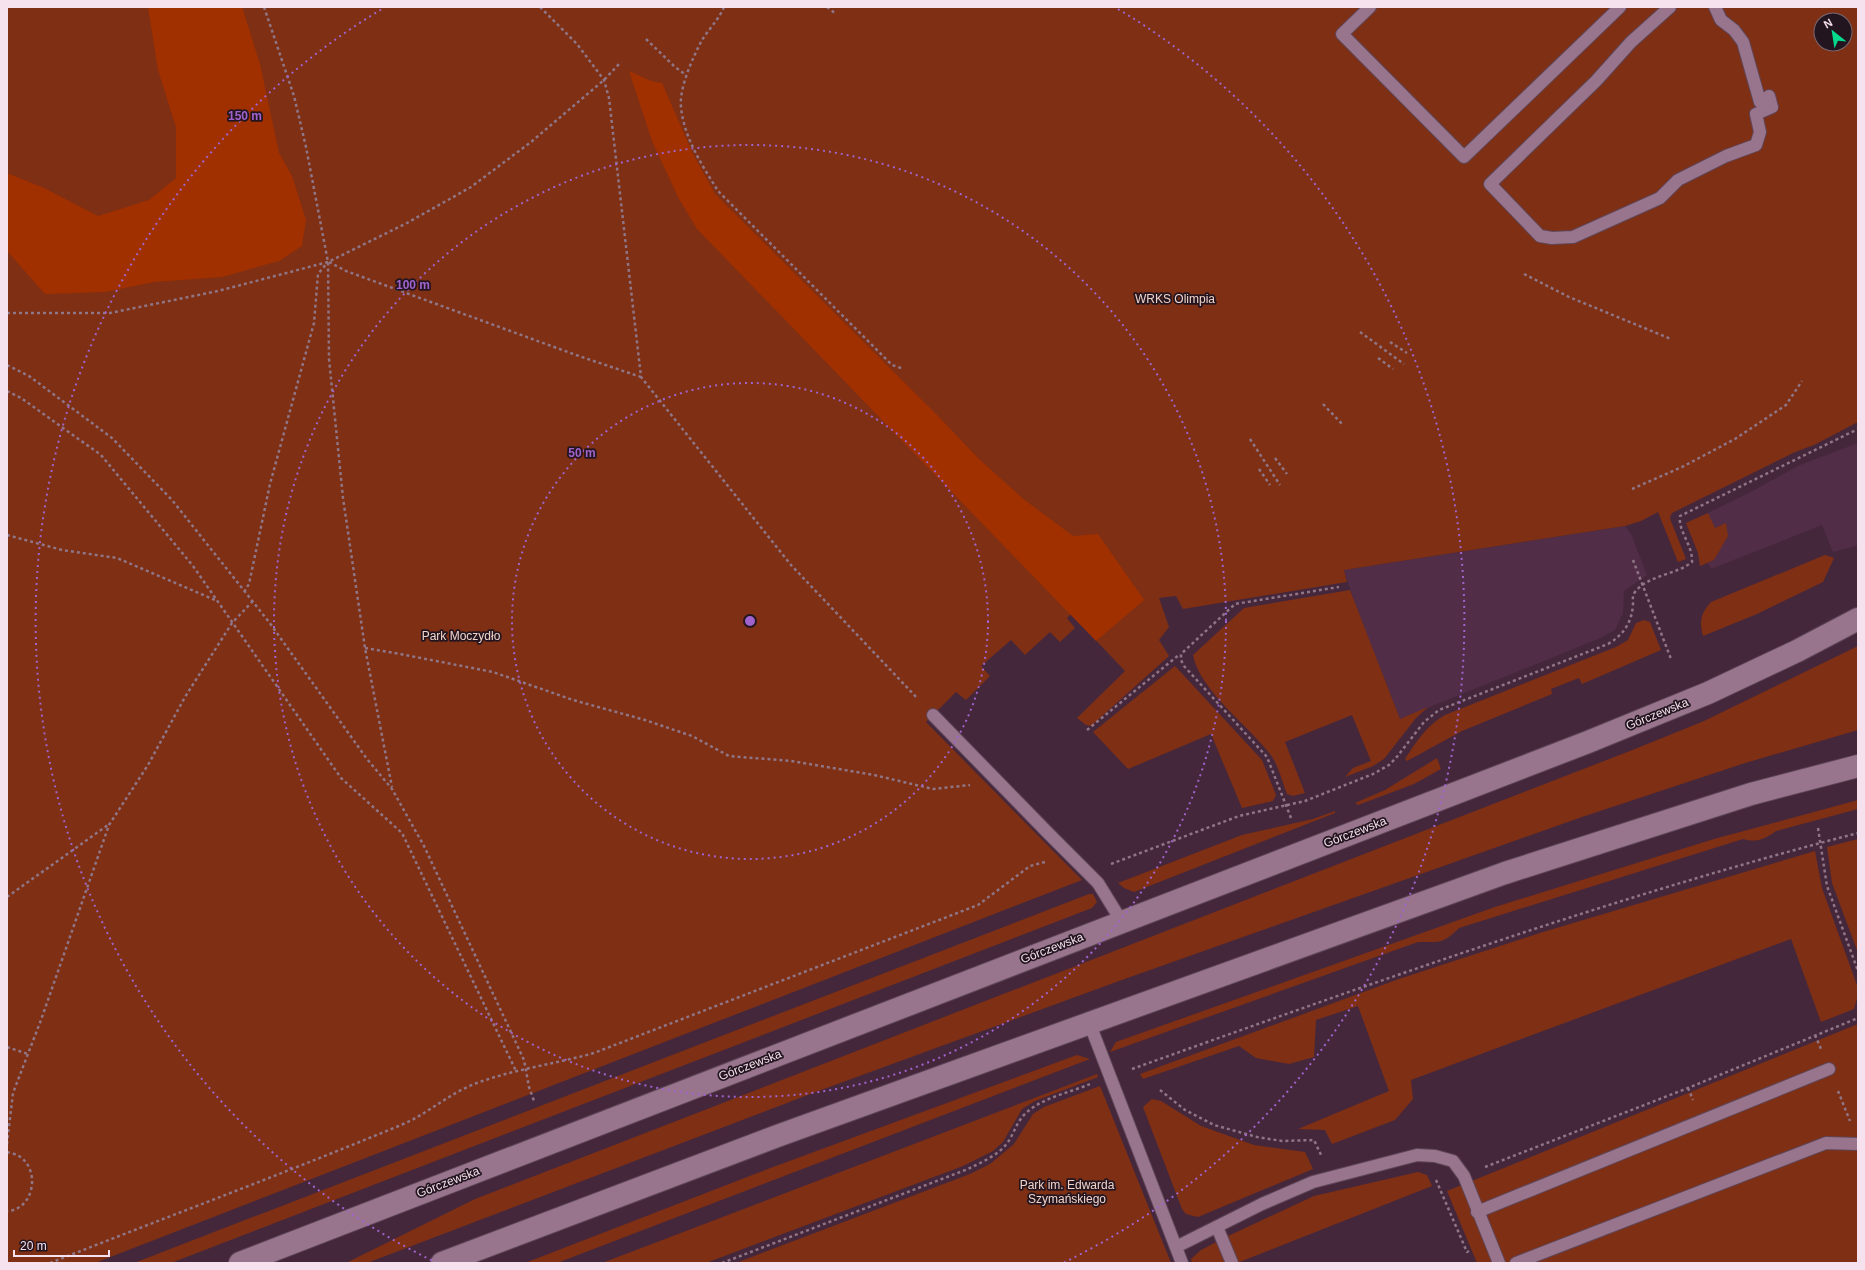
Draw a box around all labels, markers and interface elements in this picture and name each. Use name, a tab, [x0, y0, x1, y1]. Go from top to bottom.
north arrow	[1813, 12, 1853, 52]
text: N	[1822, 16, 1834, 31]
text: 150 m	[228, 109, 262, 123]
text: 100 m	[396, 278, 430, 292]
park label: WRKS Olimpia	[1135, 292, 1215, 306]
text: 50 m	[568, 446, 596, 460]
centre of rings	[743, 614, 757, 628]
park label: Park Moczydło	[422, 629, 501, 643]
street label: Górczewska	[1624, 695, 1691, 733]
street label: Górczewska	[1322, 814, 1389, 850]
street label: Górczewska	[1019, 930, 1086, 966]
street label: Górczewska	[717, 1047, 784, 1083]
street label: Górczewska	[415, 1164, 482, 1200]
park label: Park im. Edwarda Szymańskiego	[1020, 1178, 1115, 1206]
scale bar	[14, 1232, 109, 1258]
text: 20 m	[20, 1239, 47, 1253]

